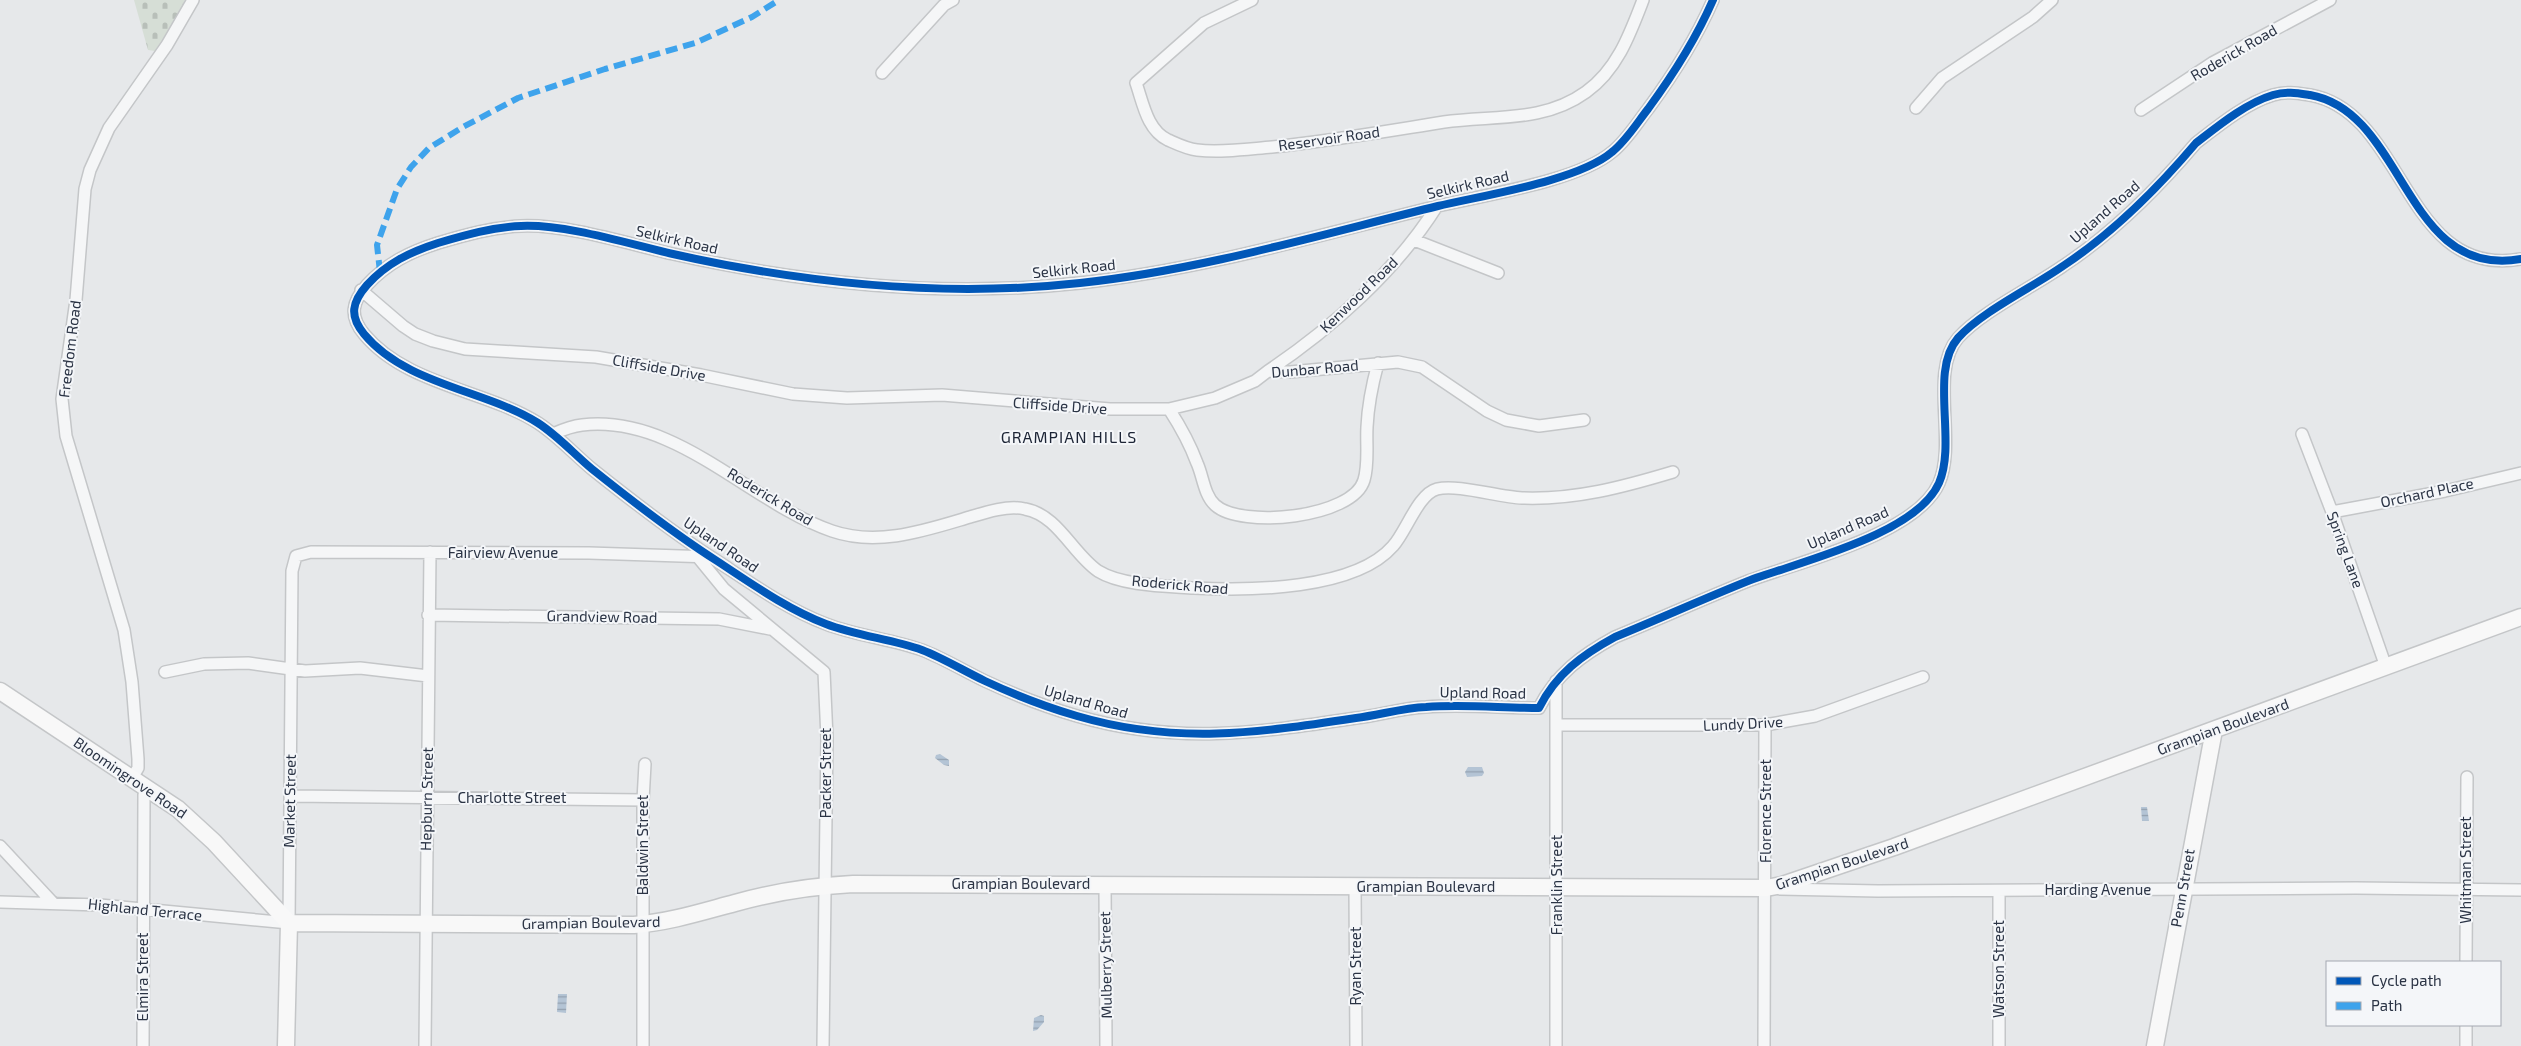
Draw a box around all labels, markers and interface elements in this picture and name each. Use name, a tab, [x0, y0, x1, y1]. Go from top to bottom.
street label: Roderick Road	[2187, 20, 2280, 84]
street label: Reservoir Road	[1277, 122, 1381, 154]
street label: Selkirk Road	[1425, 166, 1511, 202]
street label: Upland Road	[2066, 176, 2143, 246]
street label: Selkirk Road	[634, 221, 720, 257]
street label: Kenwood Road	[1316, 253, 1401, 336]
street label: Selkirk Road	[1031, 255, 1116, 281]
street label: Freedom Road	[54, 299, 84, 399]
street label: Cliffside Drive	[611, 350, 707, 384]
street label: Dunbar Road	[1270, 355, 1359, 381]
street label: Cliffside Drive	[1012, 393, 1108, 417]
district label: GRAMPIAN HILLS	[1001, 427, 1137, 446]
street label: Roderick Road	[724, 463, 817, 529]
street label: Orchard Place	[2379, 473, 2475, 511]
street label: Upland Road	[1804, 502, 1891, 552]
street label: Spring Lane	[2324, 509, 2368, 590]
street label: Upland Road	[681, 512, 762, 576]
street label: Fairview Avenue	[448, 543, 558, 561]
street label: Roderick Road	[1131, 571, 1229, 597]
street label: Grandview Road	[547, 606, 657, 626]
street label: Upland Road	[1042, 680, 1130, 722]
street label: Upland Road	[1440, 682, 1526, 702]
street label: Grampian Boulevard	[2154, 694, 2291, 758]
street label: Lundy Drive	[1702, 712, 1783, 734]
street label: Packer Street	[816, 727, 834, 818]
street label: Bloomingrove Road	[70, 733, 191, 822]
street label: Hepburn Street	[416, 747, 436, 851]
street label: Market Street	[279, 754, 299, 848]
street label: Florence Street	[1756, 759, 1774, 863]
street label: Charlotte Street	[458, 788, 567, 806]
street label: Baldwin Street	[633, 795, 651, 895]
street label: Whitman Street	[2456, 816, 2474, 924]
street label: Grampian Boulevard	[1773, 833, 1911, 893]
street label: Franklin Street	[1547, 835, 1565, 935]
street label: Penn Street	[2166, 847, 2198, 928]
street label: Grampian Boulevard	[952, 874, 1090, 892]
street label: Grampian Boulevard	[1357, 877, 1495, 895]
street label: Harding Avenue	[2045, 880, 2151, 898]
street label: Highland Terrace	[87, 894, 203, 924]
street label: Mulberry Street	[1095, 911, 1115, 1019]
street label: Grampian Boulevard	[521, 912, 661, 932]
street label: Watson Street	[1989, 920, 2007, 1018]
street label: Ryan Street	[1346, 926, 1364, 1006]
street label: Elmira Street	[133, 932, 151, 1022]
legend	[2326, 961, 2501, 1026]
text: Cycle path	[2371, 971, 2442, 989]
text: Path	[2371, 996, 2402, 1014]

